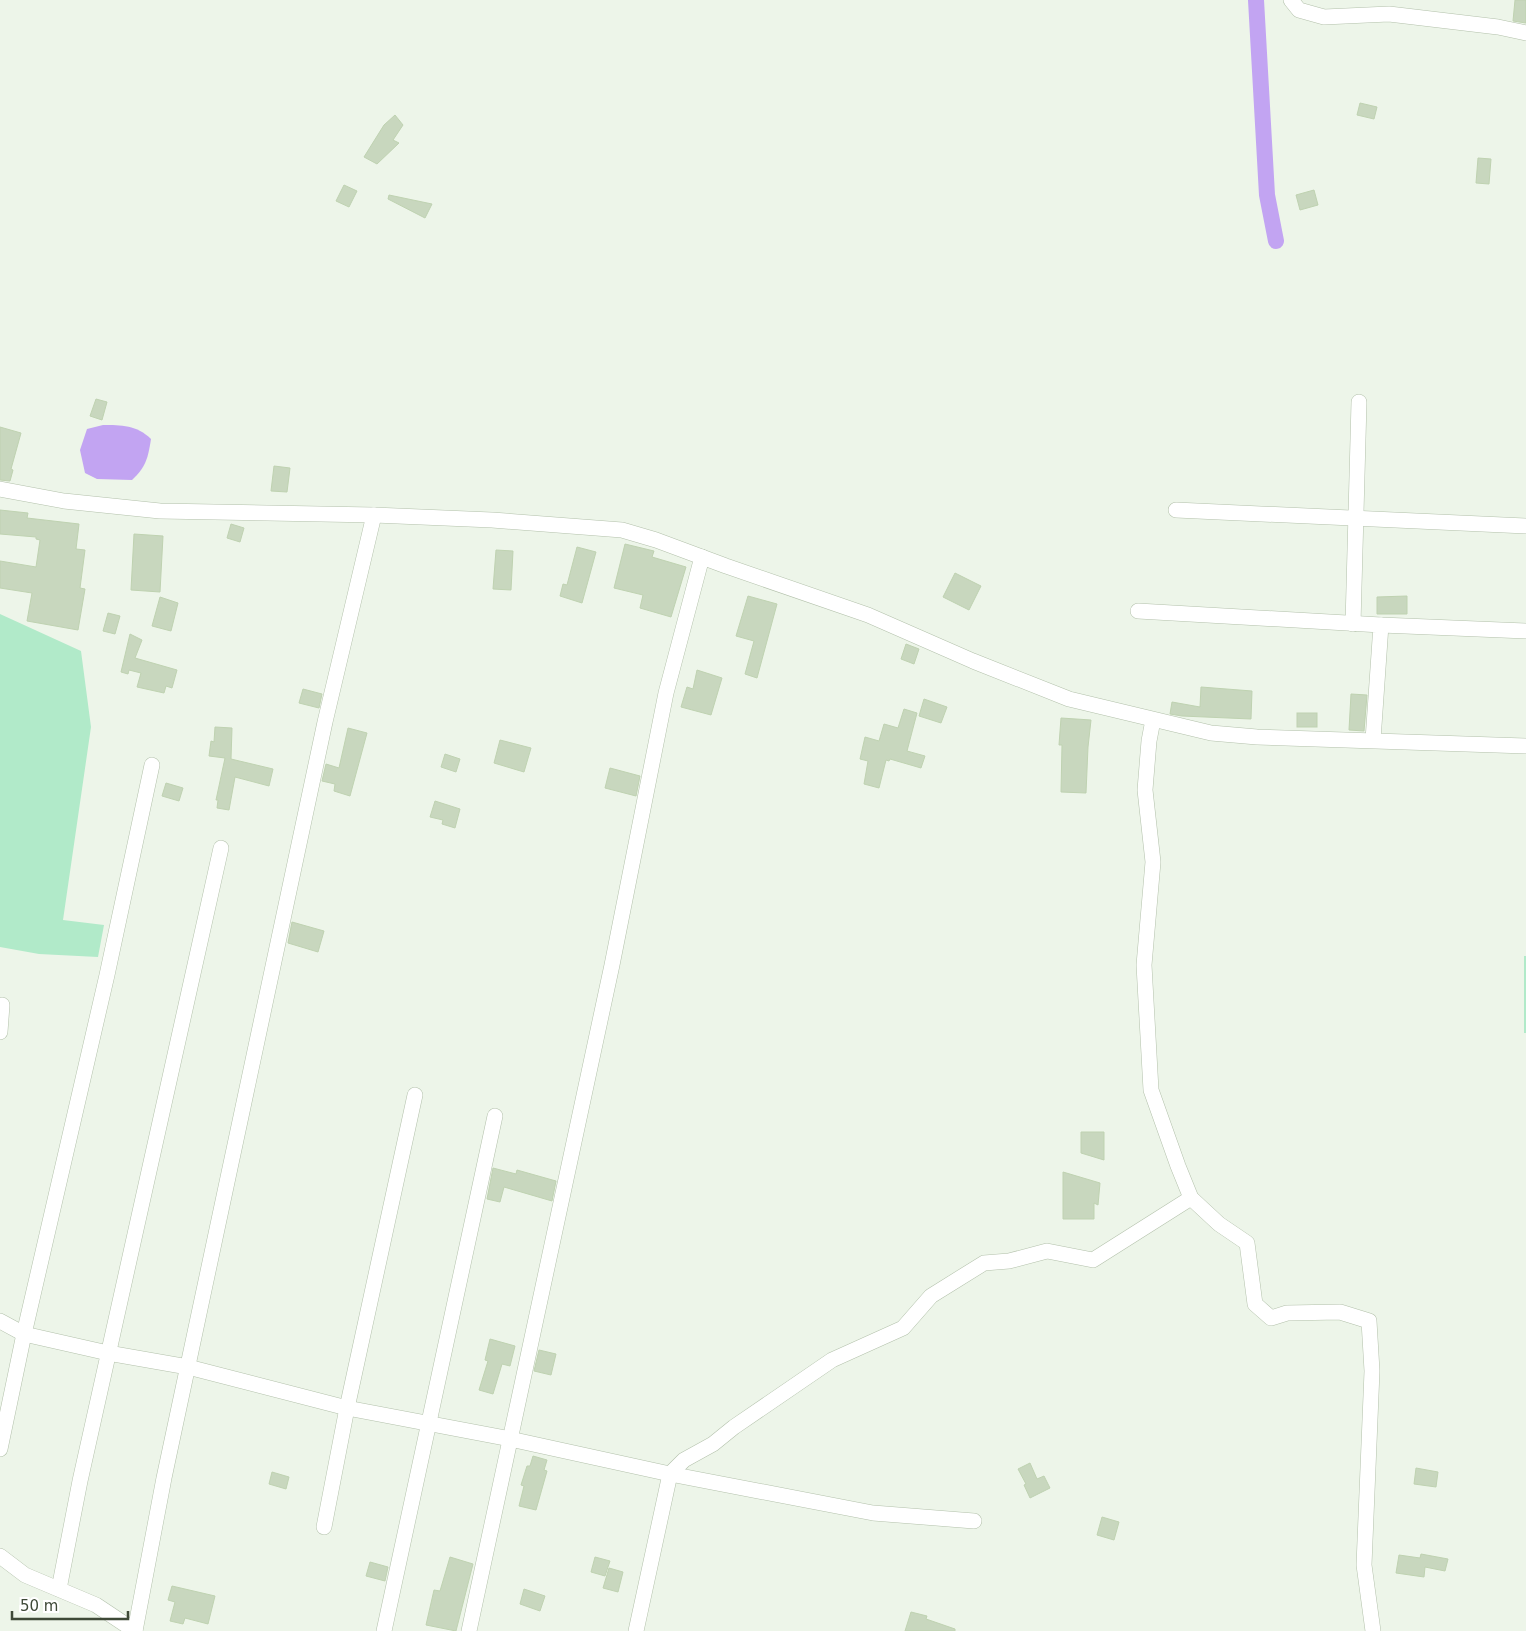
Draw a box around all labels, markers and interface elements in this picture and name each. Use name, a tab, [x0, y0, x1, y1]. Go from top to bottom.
scale bar	[12, 1588, 129, 1620]
text: 50 m	[20, 1597, 58, 1615]

